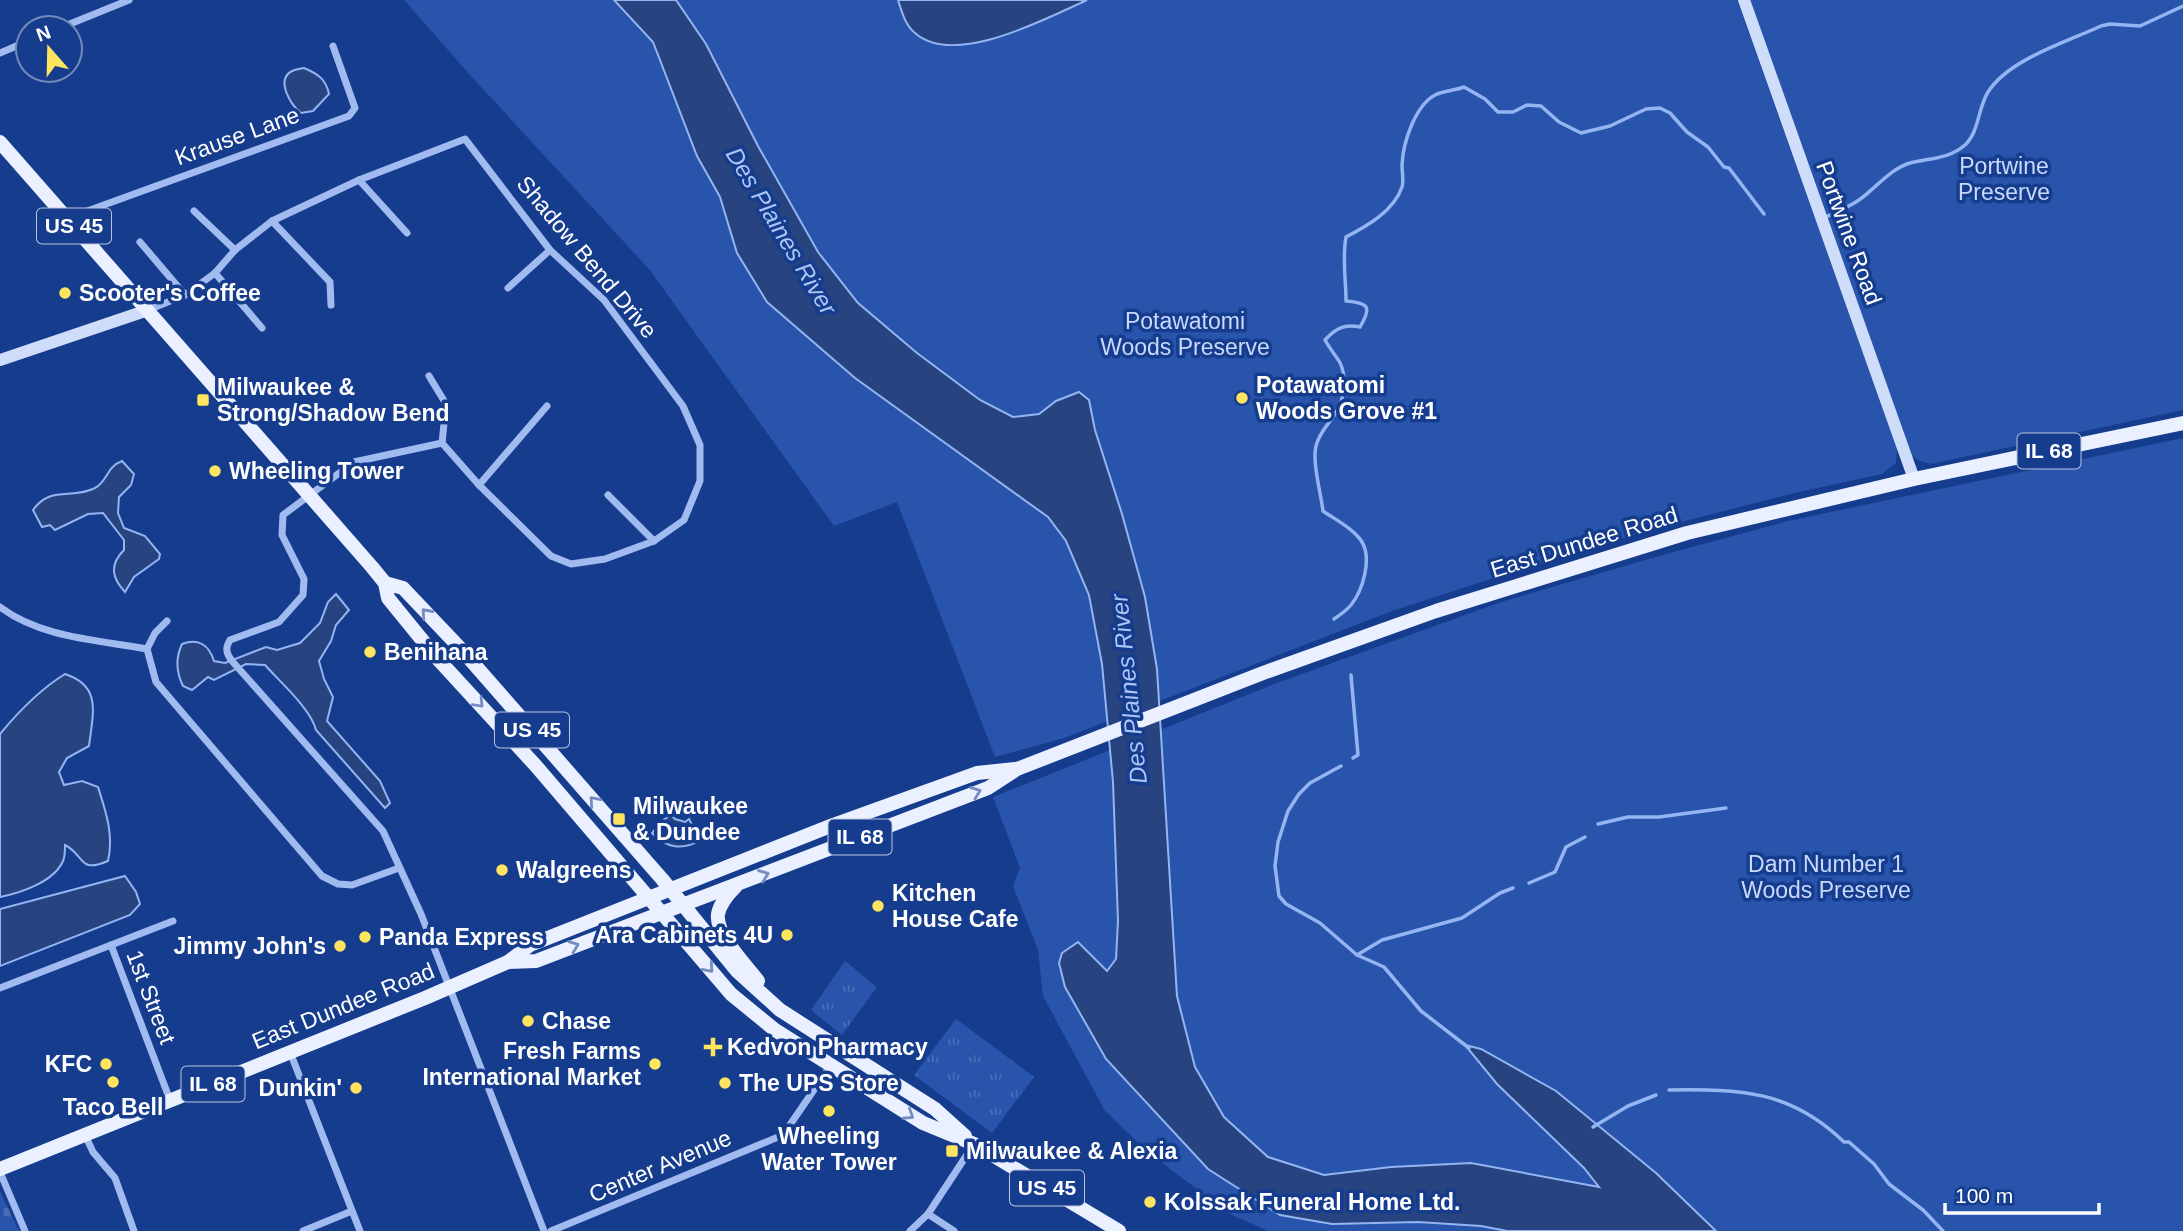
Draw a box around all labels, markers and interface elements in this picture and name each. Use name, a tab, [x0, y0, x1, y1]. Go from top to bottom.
north arrow	[14, 14, 84, 84]
text: N	[33, 21, 53, 46]
street label: Krause Lane	[171, 101, 303, 171]
water label: Des Plaines River	[721, 142, 843, 320]
park label: Portwine Preserve	[1958, 153, 2050, 205]
street label: Portwine Road	[1811, 158, 1887, 308]
street label: Shadow Bend Drive	[512, 171, 662, 343]
road number: US 45	[37, 208, 111, 244]
place label: Scooter's Coffee	[79, 280, 261, 306]
marker: Scooter's Coffee	[57, 285, 73, 301]
park label: Potawatomi Woods Preserve	[1100, 308, 1270, 360]
place label: Potawatomi Woods Grove #1	[1256, 372, 1437, 424]
place label: Milwaukee & Strong/Shadow Bend	[217, 374, 450, 426]
marker: Potawatomi Woods Grove #1	[1234, 390, 1250, 406]
marker: Milwaukee & Strong/Shadow Bend	[195, 392, 211, 408]
road number: IL 68	[2018, 434, 2080, 468]
place label: Wheeling Tower	[229, 458, 404, 484]
marker: Wheeling Tower	[207, 463, 223, 479]
street label: East Dundee Road	[1487, 501, 1681, 583]
water label: Des Plaines River	[1105, 592, 1152, 785]
one-way arrow	[421, 608, 434, 621]
place label: Benihana	[384, 639, 488, 665]
marker: Benihana	[362, 644, 378, 660]
one-way arrow	[471, 695, 483, 708]
road number: US 45	[495, 712, 569, 748]
one-way arrow	[969, 787, 981, 801]
place label: Milwaukee & Dundee	[633, 793, 748, 845]
one-way arrow	[590, 796, 602, 809]
marker: Milwaukee & Dundee	[611, 811, 627, 827]
road number: IL 68	[828, 820, 892, 854]
park label: Dam Number 1 Woods Preserve	[1741, 851, 1911, 903]
place label: Walgreens	[516, 857, 631, 883]
marker: Walgreens	[494, 862, 510, 878]
one-way arrow	[757, 869, 769, 883]
place label: Kitchen House Cafe	[892, 880, 1019, 932]
marker: Kitchen House Cafe	[870, 898, 886, 914]
place label: Ara Cabinets 4U	[595, 922, 773, 948]
place label: Panda Express	[379, 924, 544, 950]
marker: Ara Cabinets 4U	[779, 927, 795, 943]
marker: Panda Express	[357, 929, 373, 945]
place label: Jimmy John's	[174, 933, 326, 959]
marker: Jimmy John's	[332, 938, 348, 954]
one-way arrow	[567, 941, 579, 955]
street label: 1st Street	[121, 946, 181, 1048]
street label: East Dundee Road	[248, 958, 438, 1054]
one-way arrow	[701, 959, 713, 972]
place label: Chase	[542, 1008, 611, 1034]
marker: Chase	[520, 1013, 536, 1029]
place label: Kedvon Pharmacy	[727, 1034, 928, 1060]
place label: Fresh Farms International Market	[422, 1038, 641, 1090]
marker: Kedvon Pharmacy	[705, 1039, 721, 1055]
place label: KFC	[45, 1051, 92, 1077]
marker: KFC	[98, 1056, 114, 1072]
marker: Fresh Farms International Market	[647, 1056, 663, 1072]
road number: IL 68	[182, 1066, 244, 1102]
place label: The UPS Store	[739, 1070, 899, 1096]
marker: Taco Bell	[105, 1074, 121, 1090]
place label: Dunkin'	[259, 1075, 342, 1101]
marker: The UPS Store	[717, 1075, 733, 1091]
marker: Dunkin'	[348, 1080, 364, 1096]
place label: Taco Bell	[63, 1094, 163, 1120]
marker: Wheeling Water Tower	[821, 1103, 837, 1119]
one-way arrow	[902, 1106, 915, 1119]
place label: Wheeling Water Tower	[761, 1123, 897, 1175]
street label: Center Avenue	[585, 1124, 735, 1208]
place label: Milwaukee & Alexia	[966, 1138, 1178, 1164]
marker: Milwaukee & Alexia	[944, 1143, 960, 1159]
road number: US 45	[1010, 1170, 1084, 1206]
scale bar	[1945, 1172, 2099, 1216]
text: 100 m	[1955, 1184, 2013, 1207]
place label: Kolssak Funeral Home Ltd.	[1164, 1189, 1461, 1215]
marker: Kolssak Funeral Home Ltd.	[1142, 1194, 1158, 1210]

